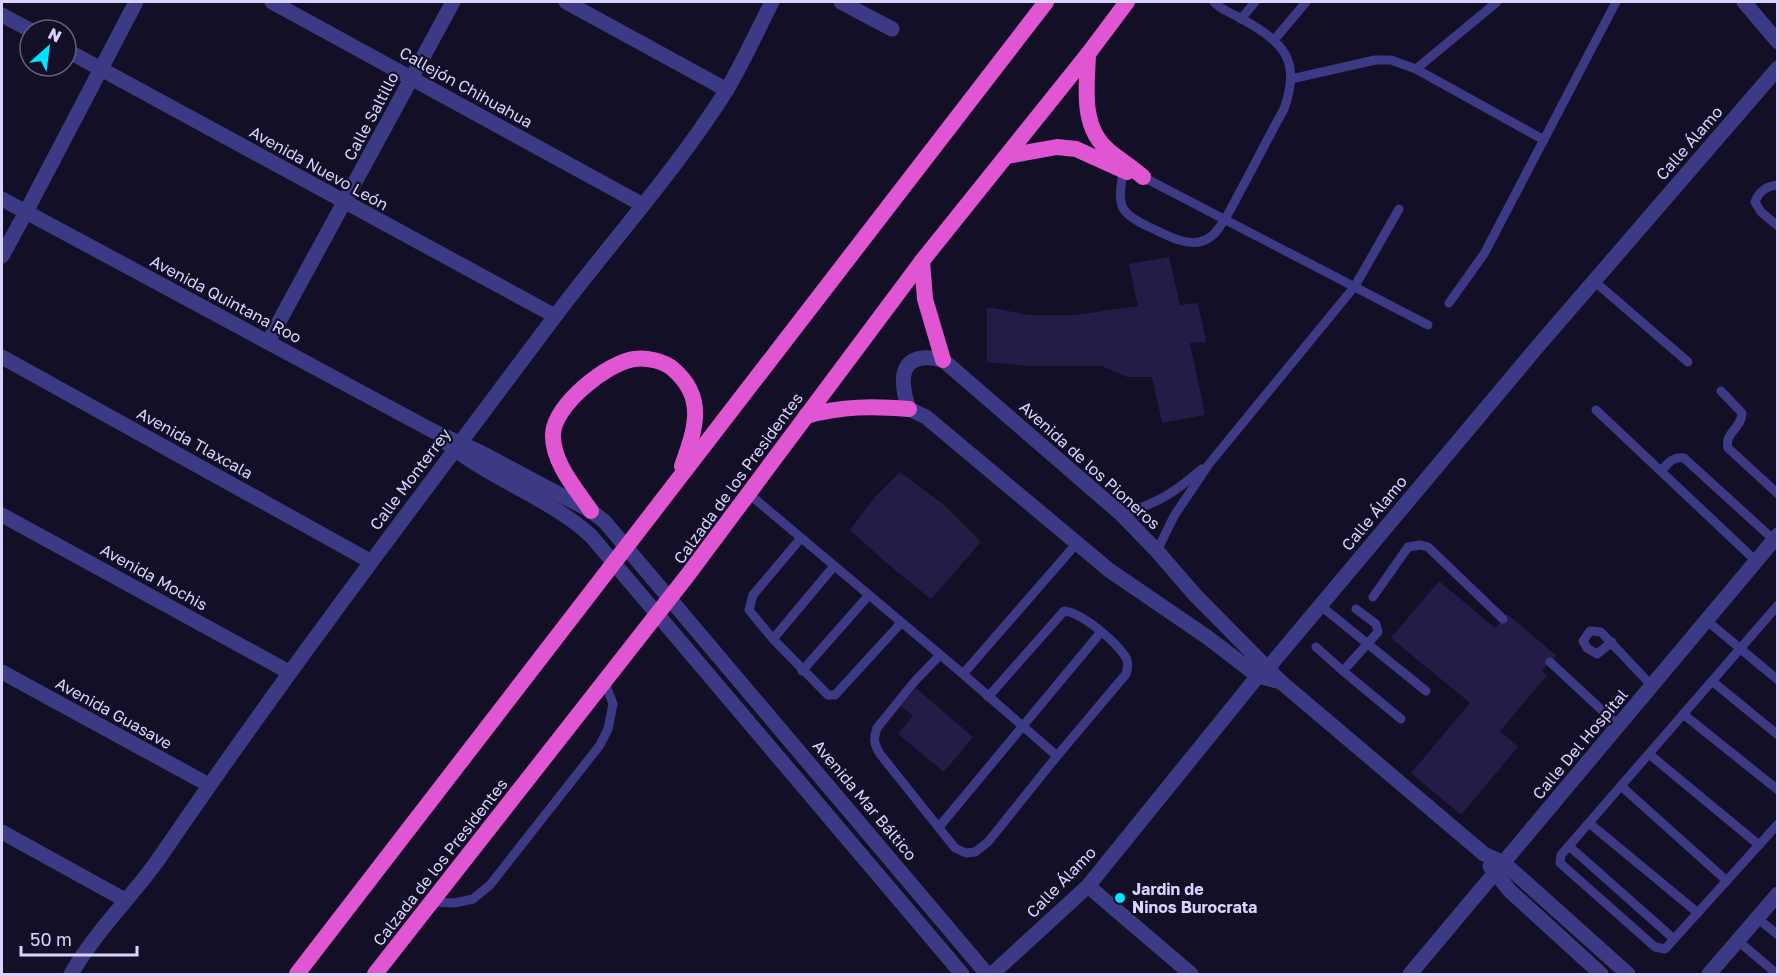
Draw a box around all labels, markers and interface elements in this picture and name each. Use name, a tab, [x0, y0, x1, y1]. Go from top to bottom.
north arrow	[18, 18, 78, 78]
text: N	[45, 23, 65, 46]
street label: Callejón Chihuahua	[396, 42, 536, 132]
street label: Calle Saltillo	[339, 68, 403, 164]
street label: Calle Álamo	[1651, 102, 1727, 184]
street label: Avenida Nuevo León	[246, 122, 392, 214]
street label: Avenida Quintana Roo	[147, 251, 305, 347]
street label: Calzada de los Presidentes	[669, 388, 807, 568]
street label: Avenida de los Pioneros	[1015, 397, 1165, 533]
street label: Avenida Tlaxcala	[134, 403, 256, 483]
street label: Calle Monterrey	[365, 424, 455, 534]
street label: Calle Álamo	[1337, 471, 1411, 555]
street label: Avenida Mochis	[97, 539, 211, 615]
street label: Avenida Guasave	[52, 673, 176, 753]
street label: Calle Del Hospital	[1528, 685, 1632, 803]
street label: Avenida Mar Báltico	[809, 736, 921, 864]
street label: Calzada de los Presidentes	[368, 774, 512, 950]
street label: Calle Álamo	[1022, 842, 1100, 922]
place label: Jardin de Ninos Burocrata	[1132, 879, 1257, 917]
marker: Jardin de Ninos Burocrata	[1113, 891, 1127, 905]
scale bar	[21, 919, 136, 957]
text: 50 m	[30, 928, 72, 950]

